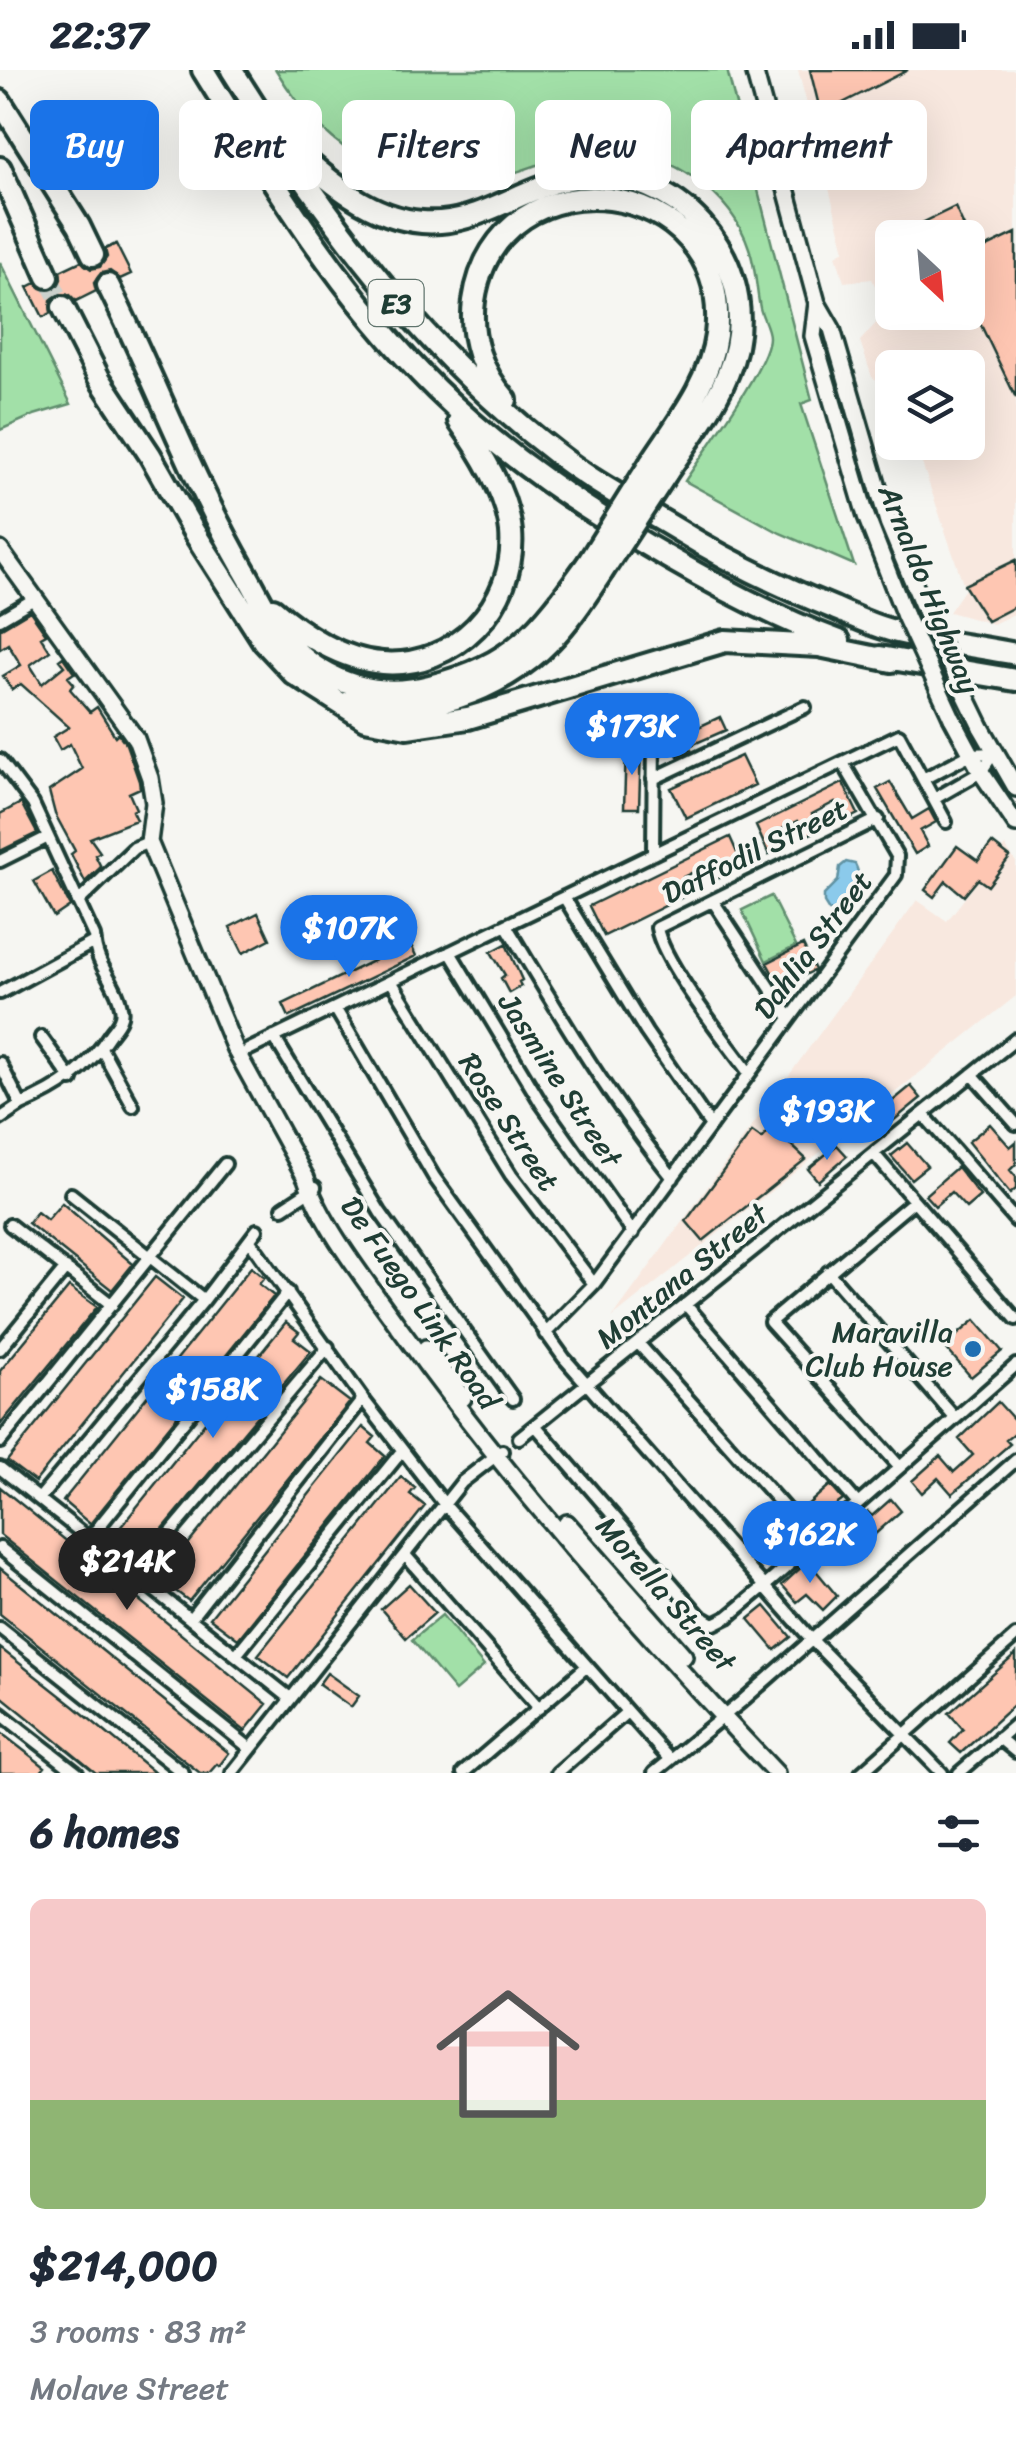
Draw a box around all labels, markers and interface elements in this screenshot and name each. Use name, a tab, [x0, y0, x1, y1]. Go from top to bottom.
text: 22:37	[50, 2, 148, 69]
chip: Buy	[30, 100, 159, 190]
chip: Rent	[179, 100, 322, 190]
chip: Filters	[342, 100, 515, 190]
chip: New	[535, 100, 671, 190]
chip: Apartment	[691, 100, 927, 190]
north arrow	[875, 220, 985, 330]
map controls	[875, 220, 985, 460]
road number: E3	[368, 280, 424, 326]
button: layers	[875, 350, 985, 460]
street label: Arnaldo Highway	[862, 475, 996, 703]
pin: $173K	[562, 693, 702, 778]
text: $173K	[587, 697, 677, 754]
street label: Daffodil Street	[652, 782, 858, 920]
street label: Dahlia Street	[739, 859, 887, 1031]
pin: $107K	[279, 895, 419, 980]
text: $107K	[302, 899, 396, 956]
street label: Jasmine Street	[482, 981, 638, 1180]
street label: Rose Street	[443, 1041, 575, 1203]
pin: $193K	[757, 1078, 897, 1163]
text: $193K	[781, 1082, 873, 1139]
street label: De Fuego Link Road	[326, 1184, 516, 1424]
street label: Montana Street	[583, 1188, 782, 1363]
place label: Maravilla Club House	[806, 1305, 953, 1393]
marker: Maravilla Club House	[962, 1338, 984, 1360]
pin: $158K	[143, 1356, 283, 1441]
text: $158K	[166, 1360, 260, 1417]
pin: $162K	[740, 1501, 880, 1586]
street label: Morella Street	[582, 1503, 751, 1687]
text: $162K	[764, 1505, 856, 1562]
pin: $214K	[57, 1528, 197, 1613]
text: $214K	[80, 1532, 174, 1589]
text: 6 homes	[30, 1796, 179, 1870]
icon: filters	[931, 1806, 986, 1861]
icon: home	[418, 1964, 598, 2144]
text: $214,000	[30, 2229, 218, 2303]
text: 3 rooms · 83 m²	[30, 2303, 247, 2360]
text: Molave Street	[30, 2360, 229, 2417]

